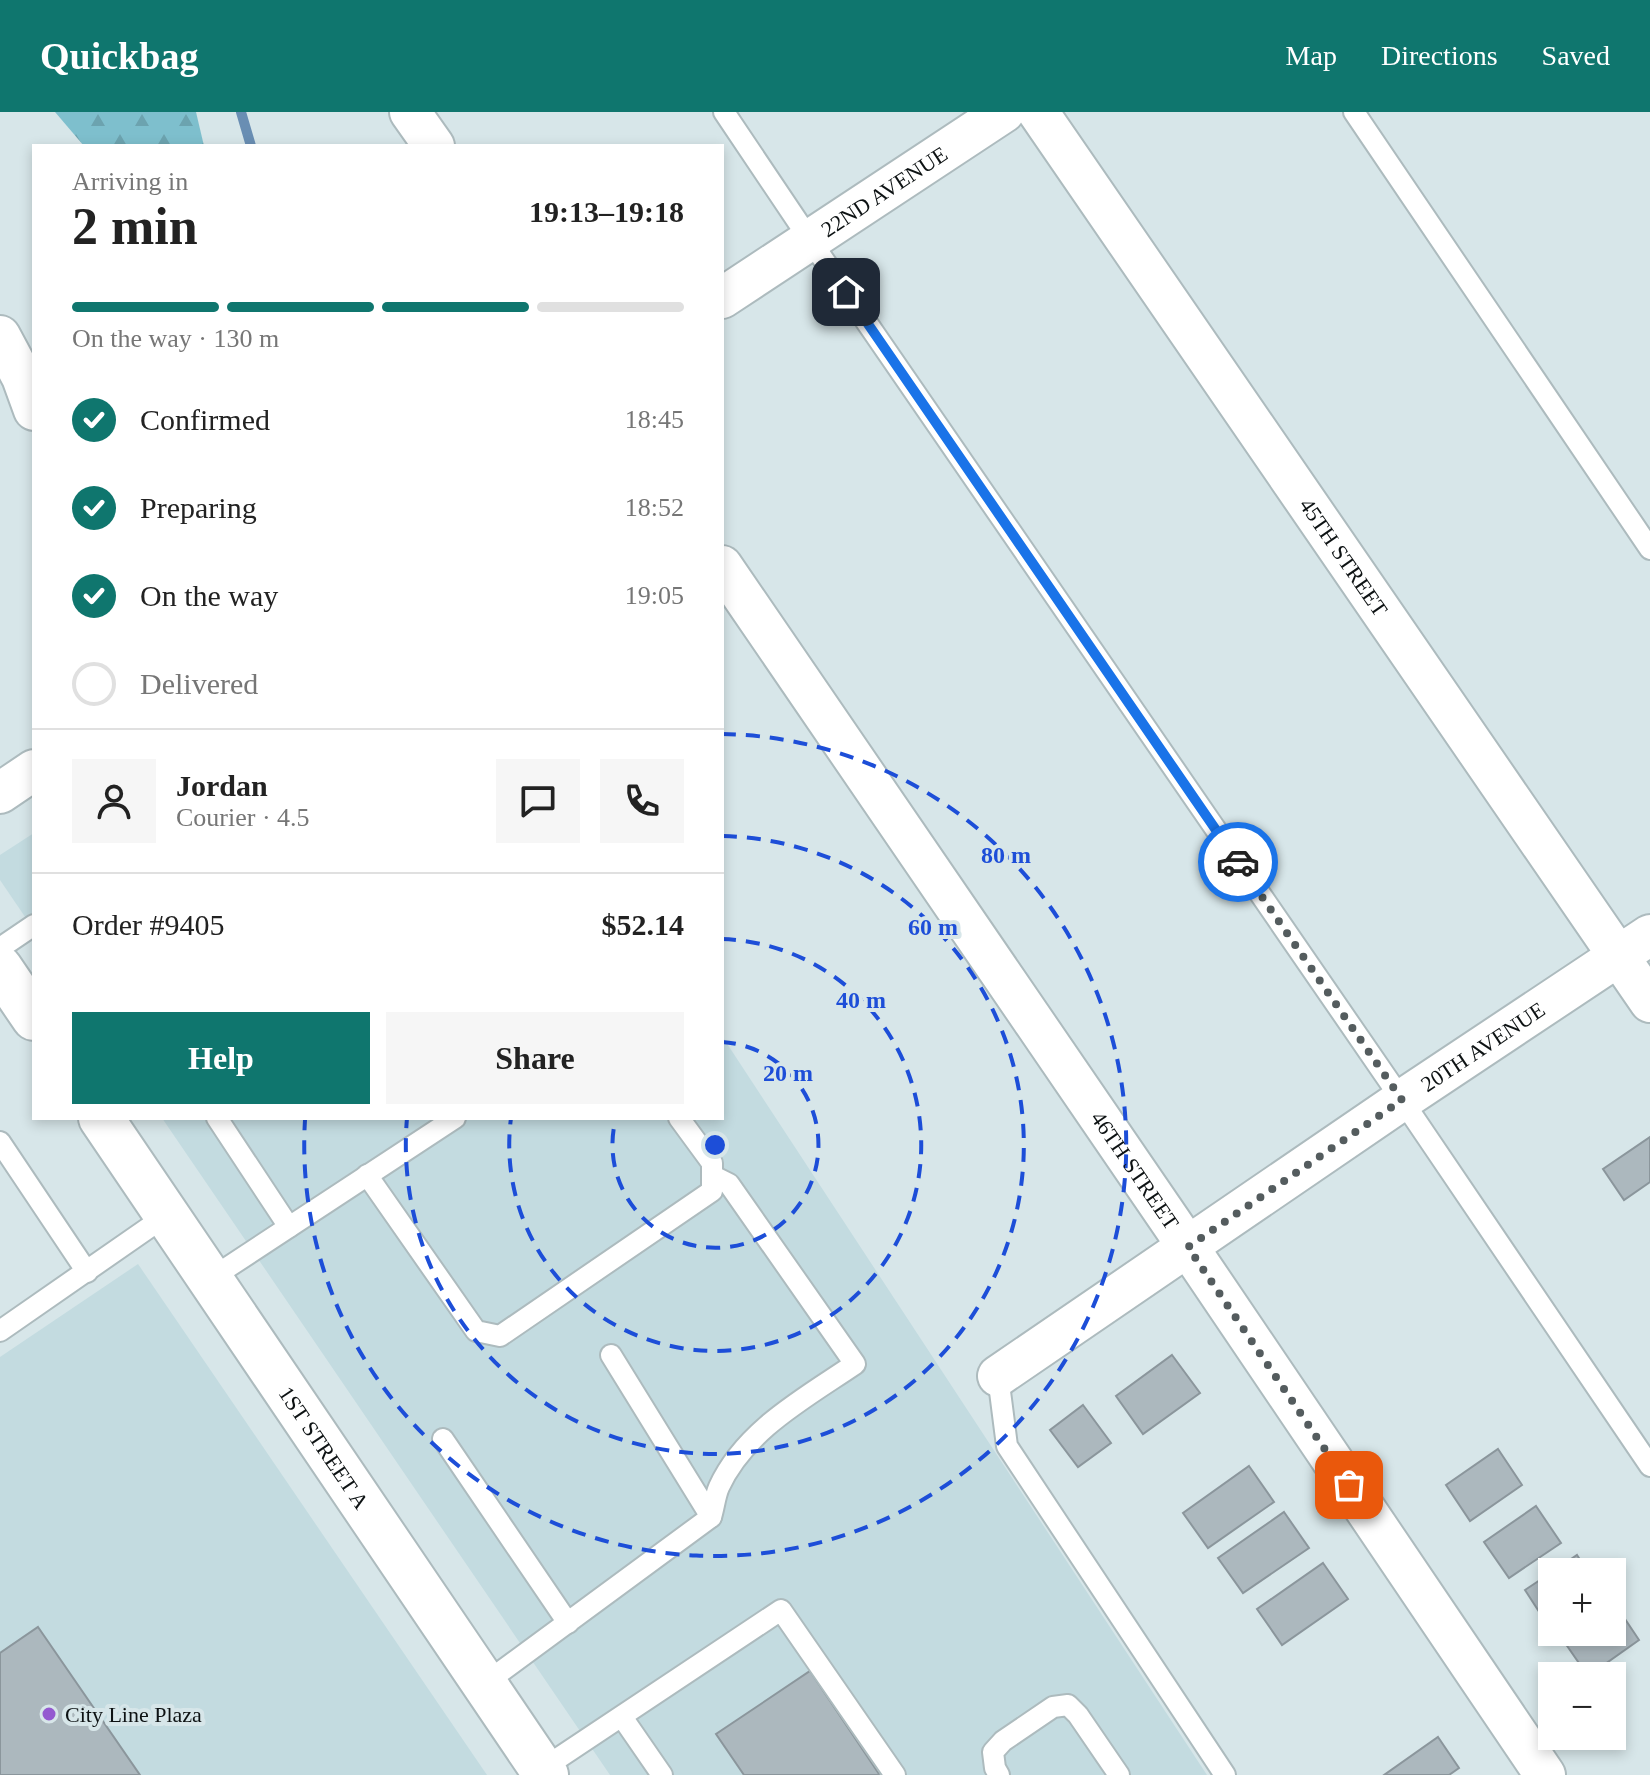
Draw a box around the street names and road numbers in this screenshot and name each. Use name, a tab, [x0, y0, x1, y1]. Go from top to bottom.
street label: 22ND AVENUE	[817, 141, 952, 242]
street label: 45TH STREET	[1294, 493, 1393, 621]
street label: 20TH AVENUE	[1416, 997, 1549, 1097]
street label: 46TH STREET	[1086, 1107, 1184, 1235]
street label: 1ST STREET A	[274, 1382, 374, 1514]

